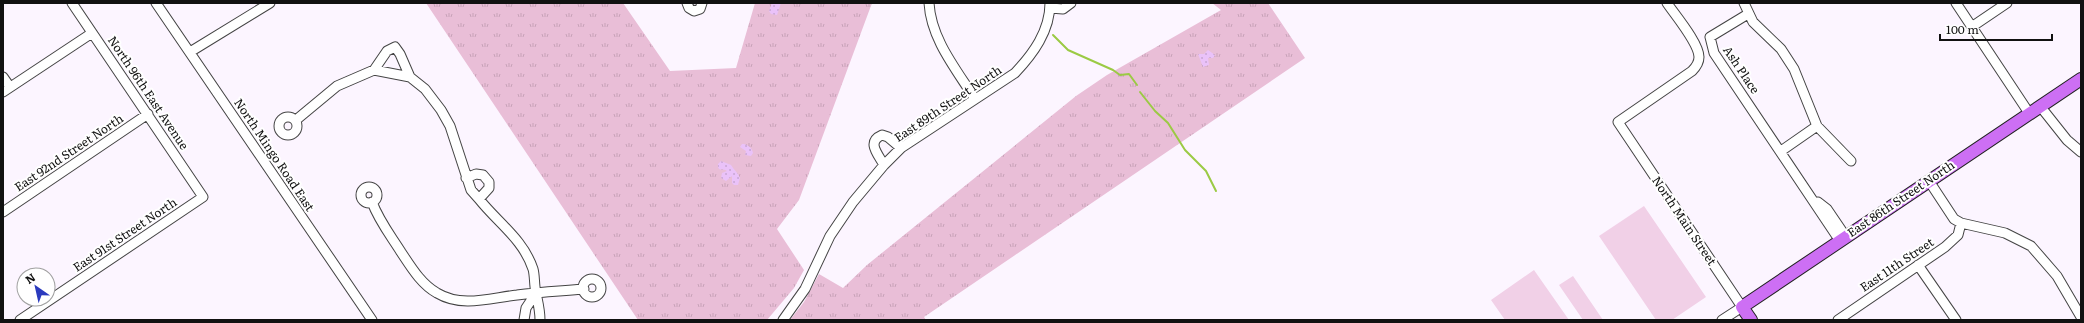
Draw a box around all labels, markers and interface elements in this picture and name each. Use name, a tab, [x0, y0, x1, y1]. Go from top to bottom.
scale bar	[1940, 16, 2052, 42]
text: 100 m	[1946, 20, 1979, 38]
street label: North 96th East Avenue	[104, 32, 194, 153]
street label: Ash Place	[1719, 42, 1764, 97]
street label: East 89th Street North	[890, 60, 1005, 146]
street label: North Mingo Road East	[230, 94, 319, 215]
street label: East 92nd Street North	[10, 109, 127, 195]
street label: East 86th Street North	[1843, 155, 1958, 241]
street label: North Main Street	[1648, 172, 1721, 269]
street label: East 91st Street North	[69, 193, 180, 276]
street label: East 11th Street	[1856, 233, 1937, 296]
north arrow	[16, 267, 56, 307]
text: N	[22, 269, 38, 287]

